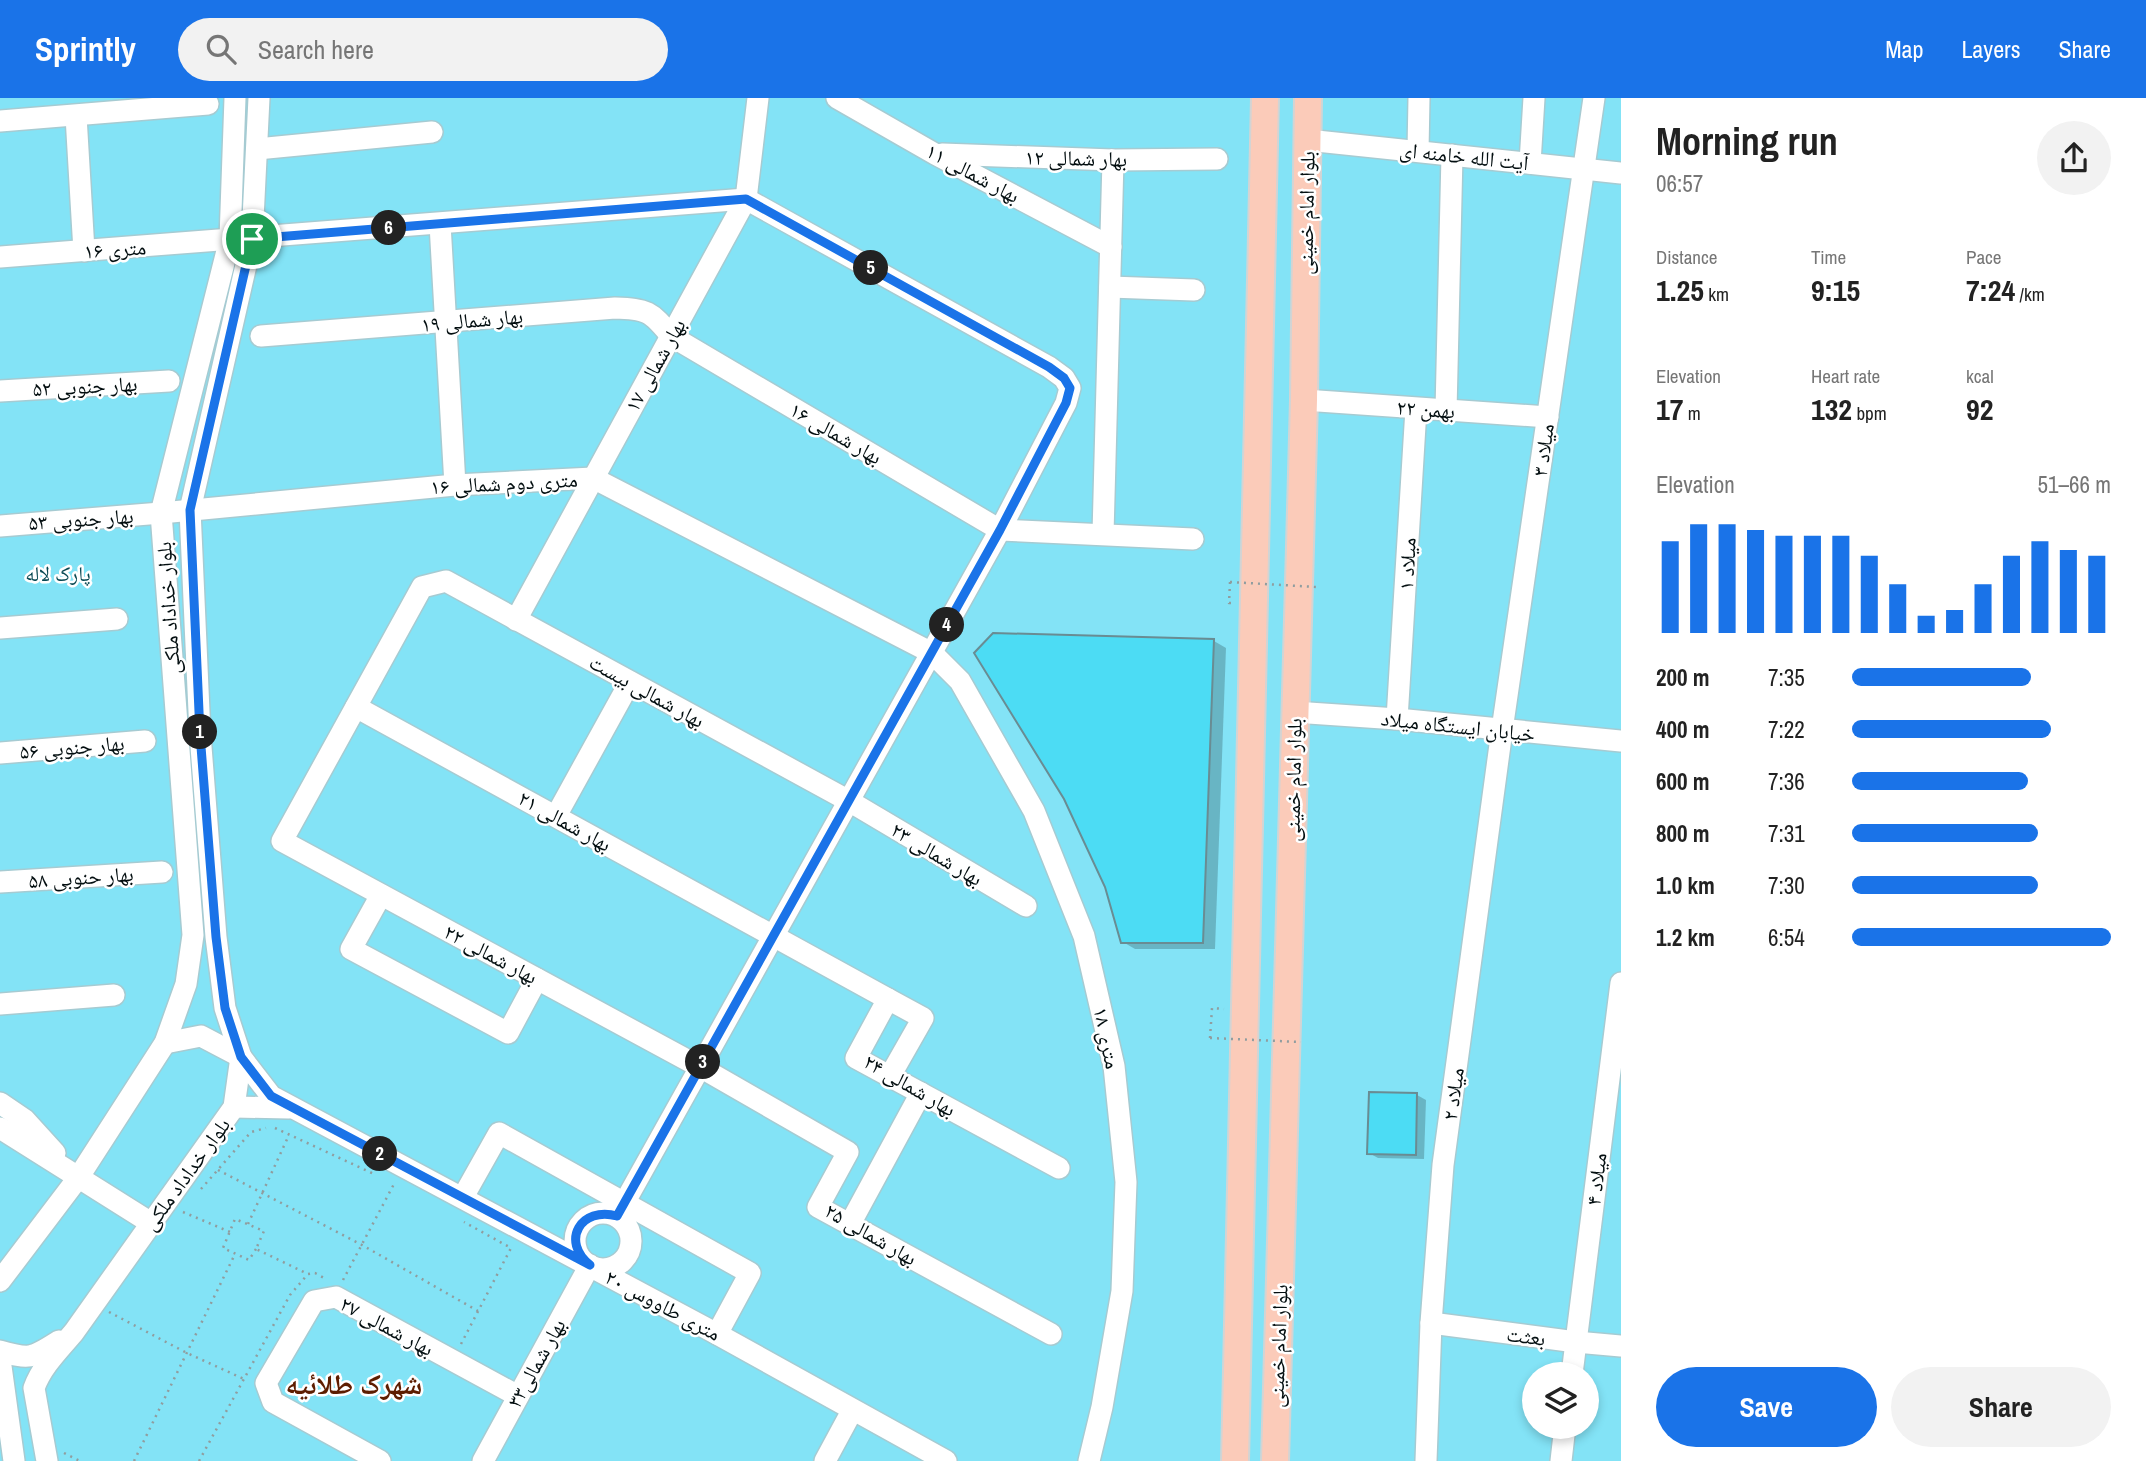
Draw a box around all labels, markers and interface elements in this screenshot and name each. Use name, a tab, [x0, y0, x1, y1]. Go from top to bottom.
search box	[178, 18, 668, 81]
text: Sprintly	[35, 27, 136, 71]
icon: search	[202, 30, 240, 68]
text: Search here	[258, 32, 374, 67]
text: Map	[1885, 33, 1923, 65]
text: Layers	[1961, 33, 2020, 65]
text: Share	[2058, 33, 2111, 65]
text: Morning run	[1656, 116, 1838, 167]
button: share	[2037, 121, 2111, 195]
street label: آیت الله خامنه ای	[1398, 135, 1531, 177]
street label: بهار شمالی ۱۱	[921, 136, 1025, 210]
street label: بهار شمالی ۱۲	[1025, 143, 1127, 173]
street label: بلوار امام خمینی	[1290, 151, 1322, 275]
text: 06:57	[1656, 168, 1703, 199]
pin	[222, 209, 282, 269]
pin: 6	[372, 211, 406, 246]
text: 6	[384, 214, 393, 240]
icon: arrive	[233, 220, 271, 258]
street label: ۱۶ متری	[83, 232, 147, 266]
text: Distance	[1656, 244, 1717, 270]
text: Time	[1811, 244, 1846, 270]
text: Pace	[1966, 244, 2002, 270]
pin: 5	[854, 250, 888, 286]
text: 5	[866, 254, 875, 280]
text: 1.25	[1656, 270, 1704, 310]
text: 9:15	[1811, 270, 1860, 310]
text: 7:24	[1966, 270, 2015, 310]
text: km	[1704, 281, 1729, 307]
text: /km	[2015, 281, 2045, 307]
street label: بهار شمالی ۱۹	[420, 301, 524, 339]
street label: بهار شمالی ۱۷	[618, 313, 692, 417]
text: Elevation	[1656, 363, 1721, 389]
text: Heart rate	[1811, 363, 1880, 389]
text: kcal	[1966, 363, 1994, 389]
street label: بهار جنوبی ۵۲	[32, 369, 138, 403]
text: 17	[1656, 389, 1683, 429]
text: 132	[1811, 389, 1852, 429]
text: 92	[1966, 389, 1993, 429]
street label: ۲۲ بهمن	[1396, 392, 1456, 426]
street label: بهار شمالی ۱۶	[784, 395, 888, 471]
text: m	[1683, 400, 1701, 426]
text: bpm	[1852, 400, 1887, 426]
street label: میلاد ۳	[1525, 422, 1561, 478]
street label: ۱۶ متری دوم شمالی	[430, 465, 578, 501]
text: Elevation	[1656, 469, 1735, 500]
text: 51–66 m	[2038, 469, 2111, 500]
street label: بهار جنوبی ۵۳	[28, 501, 134, 537]
street label: میلاد ۱	[1391, 537, 1423, 591]
street label: بلوار خداداد ملکی	[149, 541, 187, 675]
park label: پارک لاله	[25, 559, 91, 588]
pin: 4	[930, 608, 964, 642]
text: 4	[942, 611, 951, 637]
street label: بهار شمالی بیست	[584, 647, 710, 735]
text: 200 m	[1656, 662, 1709, 693]
text: 7:35	[1768, 662, 1805, 693]
street label: خیابان ایستگاه میلاد	[1379, 703, 1537, 749]
pin: 1	[182, 714, 218, 750]
text: 400 m	[1656, 714, 1709, 745]
text: 7:22	[1768, 714, 1805, 745]
text: 1	[195, 718, 204, 744]
street label: بلوار امام خمینی	[1277, 718, 1309, 842]
street label: بهار جنوبی ۵۶	[18, 728, 126, 766]
text: 600 m	[1656, 766, 1709, 797]
text: 7:36	[1768, 766, 1805, 797]
street label: بهار شمالی ۲۱	[513, 784, 617, 858]
street label: بهار شمالی ۲۳	[886, 815, 988, 893]
text: 800 m	[1656, 818, 1709, 849]
text: 7:31	[1768, 818, 1805, 849]
street label: بهار حنوبی ۵۸	[28, 859, 134, 895]
text: 1.0 km	[1656, 870, 1715, 901]
text: 7:30	[1768, 870, 1805, 901]
street label: بهار شمالی ۲۲	[439, 917, 543, 991]
text: 1.2 km	[1656, 922, 1715, 953]
text: 6:54	[1768, 922, 1805, 953]
street label: ۱۸ متری	[1086, 1005, 1128, 1071]
pin: 3	[686, 1044, 720, 1080]
street label: بهار شمالی ۲۴	[858, 1047, 962, 1123]
text: 3	[698, 1048, 707, 1074]
street label: میلاد ۲	[1435, 1066, 1471, 1122]
street label: بلوار خداداد ملکی	[135, 1112, 237, 1236]
pin: 2	[362, 1136, 398, 1172]
text: 2	[375, 1140, 384, 1166]
street label: میلاد ۴	[1578, 1151, 1614, 1207]
street label: بهار شمالی ۲۵	[819, 1196, 923, 1272]
street label: ۲۰ متری طاووس	[600, 1262, 726, 1348]
street label: بلوار امام خمینی	[1261, 1284, 1295, 1408]
street label: بهار شمالی ۲۷	[335, 1289, 439, 1363]
street label: بهار شمالی۳۳	[500, 1313, 572, 1413]
street label: بعثت	[1505, 1319, 1547, 1353]
map controls	[1522, 1362, 1599, 1439]
button: layers	[1522, 1362, 1599, 1439]
district label: شهرک طلائیه	[286, 1365, 422, 1403]
button: Save	[1656, 1367, 1877, 1447]
button: Share	[1891, 1367, 2111, 1447]

